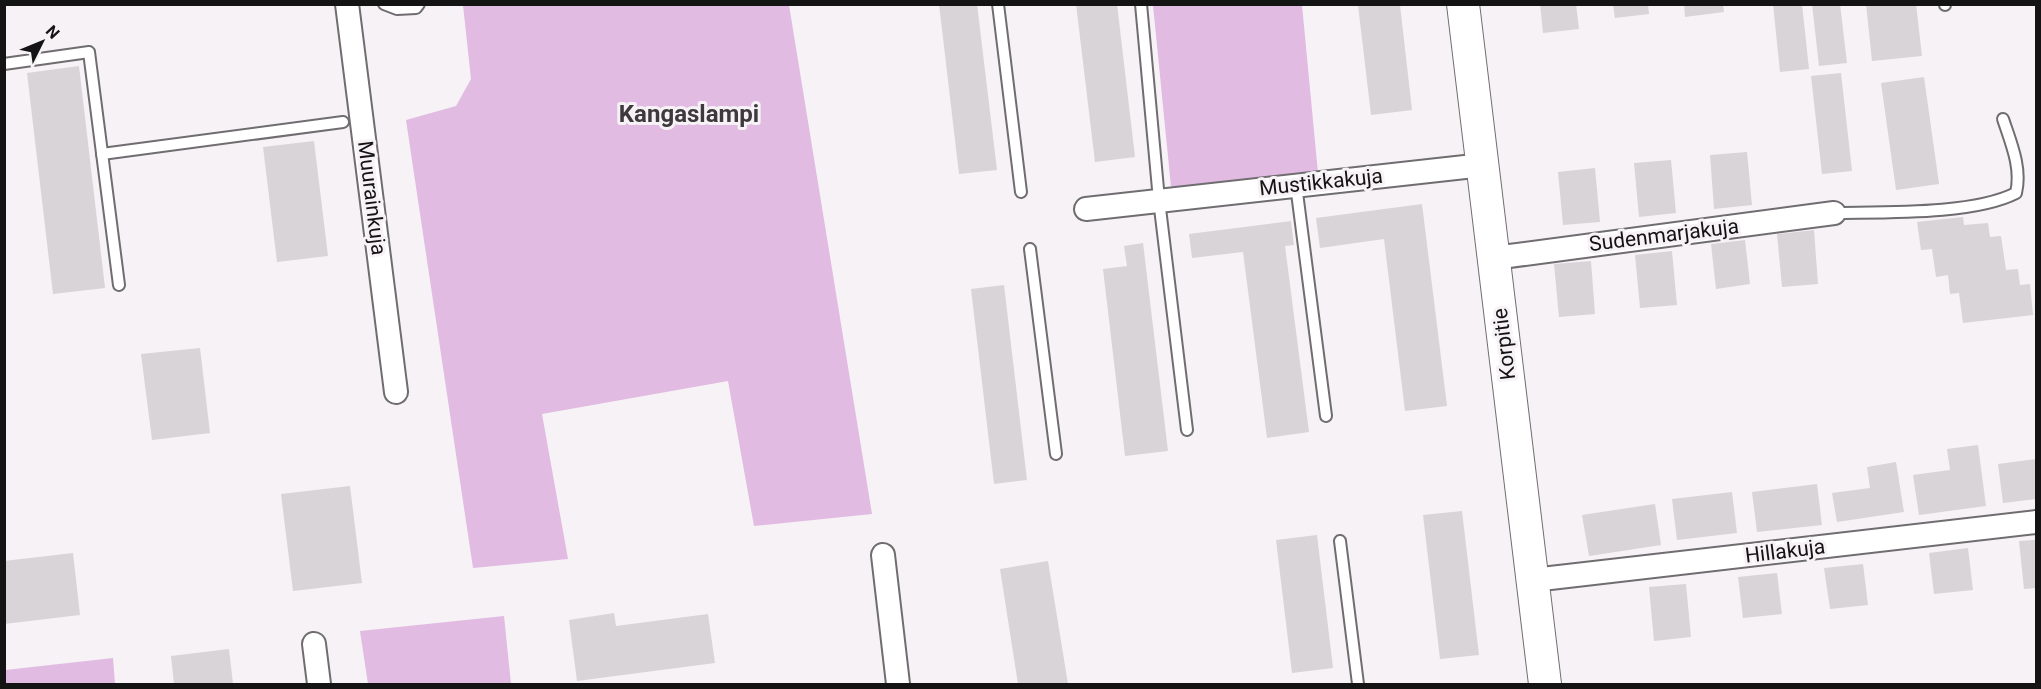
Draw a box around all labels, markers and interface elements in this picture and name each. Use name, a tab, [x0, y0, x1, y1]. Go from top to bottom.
north arrow	[12, 12, 72, 72]
text: N	[42, 22, 63, 43]
district label: Kangaslampi	[619, 100, 759, 128]
street label: Muurainkuja	[353, 139, 391, 257]
street label: Mustikkakuja	[1258, 164, 1384, 200]
street label: Sudenmarjakuja	[1588, 214, 1740, 256]
street label: Korpitie	[1488, 307, 1520, 381]
street label: Hillakuja	[1744, 534, 1826, 568]

